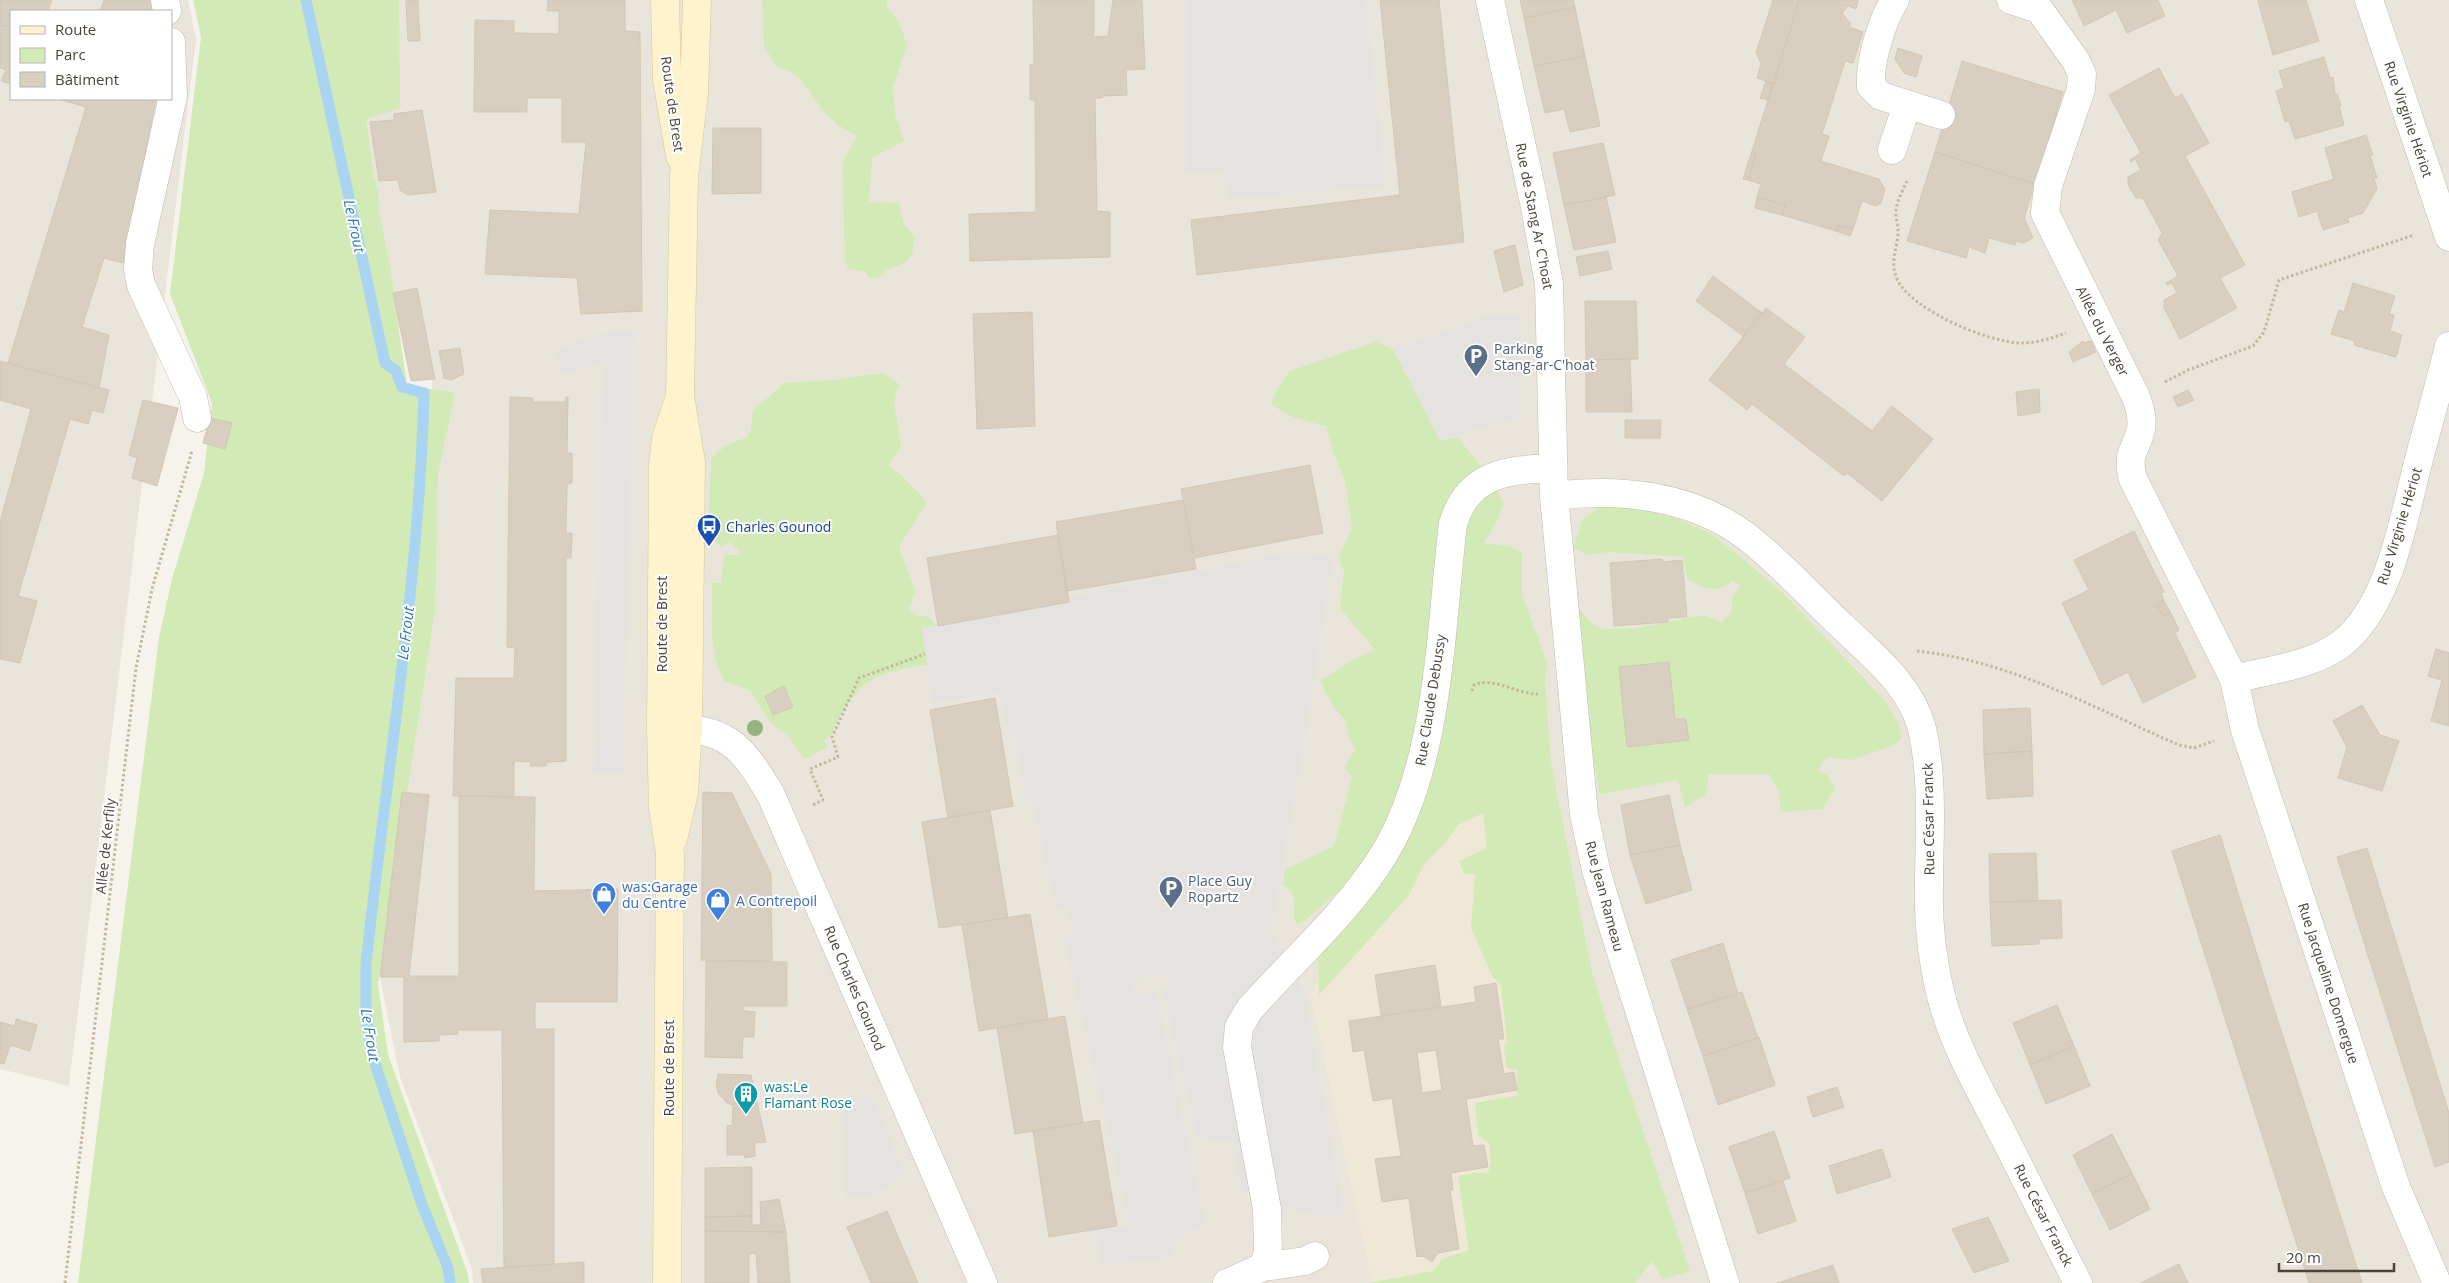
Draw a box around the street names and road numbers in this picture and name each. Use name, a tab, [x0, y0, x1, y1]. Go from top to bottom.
street label: Route de Brest	[657, 55, 689, 153]
street label: Rue Virginie Hériot	[2380, 58, 2438, 180]
street label: Rue de Stang Ar C'hoat	[1511, 141, 1559, 291]
street label: Allée du Verger	[2072, 282, 2134, 380]
street label: Rue Virginie Hériot	[2372, 465, 2426, 587]
street label: Route de Brest	[652, 576, 671, 672]
street label: Rue Claude Debussy	[1410, 632, 1450, 767]
street label: Rue César Franck	[1918, 762, 1938, 875]
street label: Allée de Kerfily	[91, 796, 120, 895]
street label: Rue Jean Rameau	[1581, 838, 1629, 954]
street label: Rue Jacqueline Domergue	[2294, 900, 2364, 1066]
street label: Rue Charles Gounod	[820, 923, 890, 1053]
street label: Route de Brest	[659, 1020, 678, 1116]
street label: Rue César Franck	[2010, 1161, 2078, 1270]

